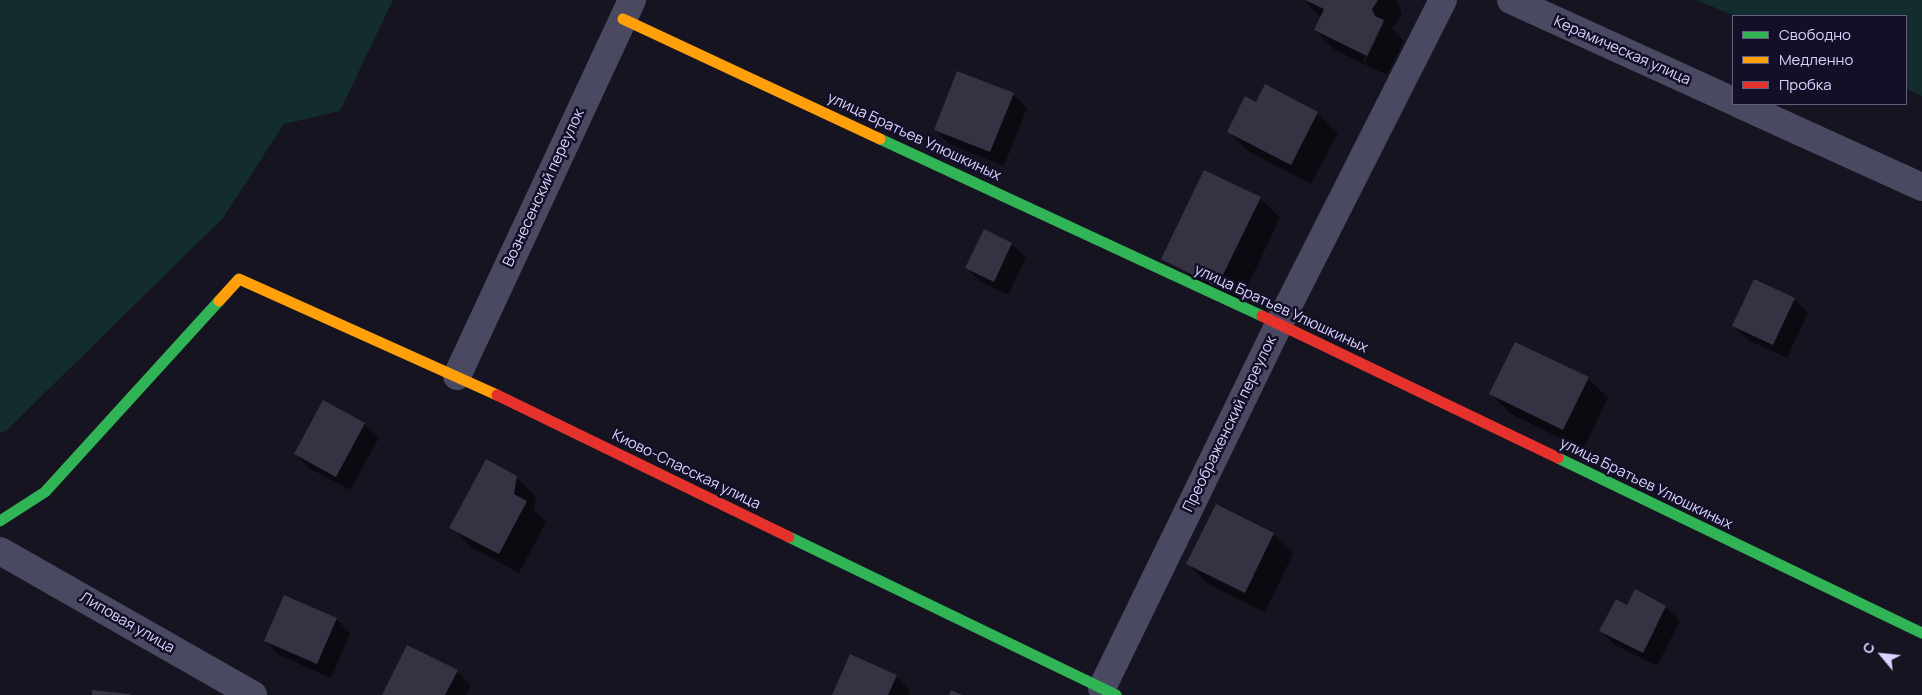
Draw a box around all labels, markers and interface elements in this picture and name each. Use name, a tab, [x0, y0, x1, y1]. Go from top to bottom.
street label: Керамическая улица	[1551, 13, 1693, 89]
legend	[1732, 15, 1907, 105]
text: Свободно	[1779, 24, 1851, 45]
text: Медленно	[1779, 49, 1853, 70]
text: Пробка	[1779, 74, 1832, 95]
street label: улица Братьев Улюшкиных	[824, 89, 1004, 185]
street label: Вознесенский переулок	[499, 106, 589, 270]
street label: улица Братьев Улюшкиных	[1191, 261, 1371, 357]
street label: Преображенский переулок	[1179, 333, 1281, 515]
street label: Киово-Спасская улица	[609, 426, 763, 514]
street label: улица Братьев Улюшкиных	[1557, 434, 1735, 534]
street label: Липовая улица	[76, 589, 178, 657]
north arrow	[1857, 630, 1907, 680]
text: С	[1857, 639, 1879, 657]

